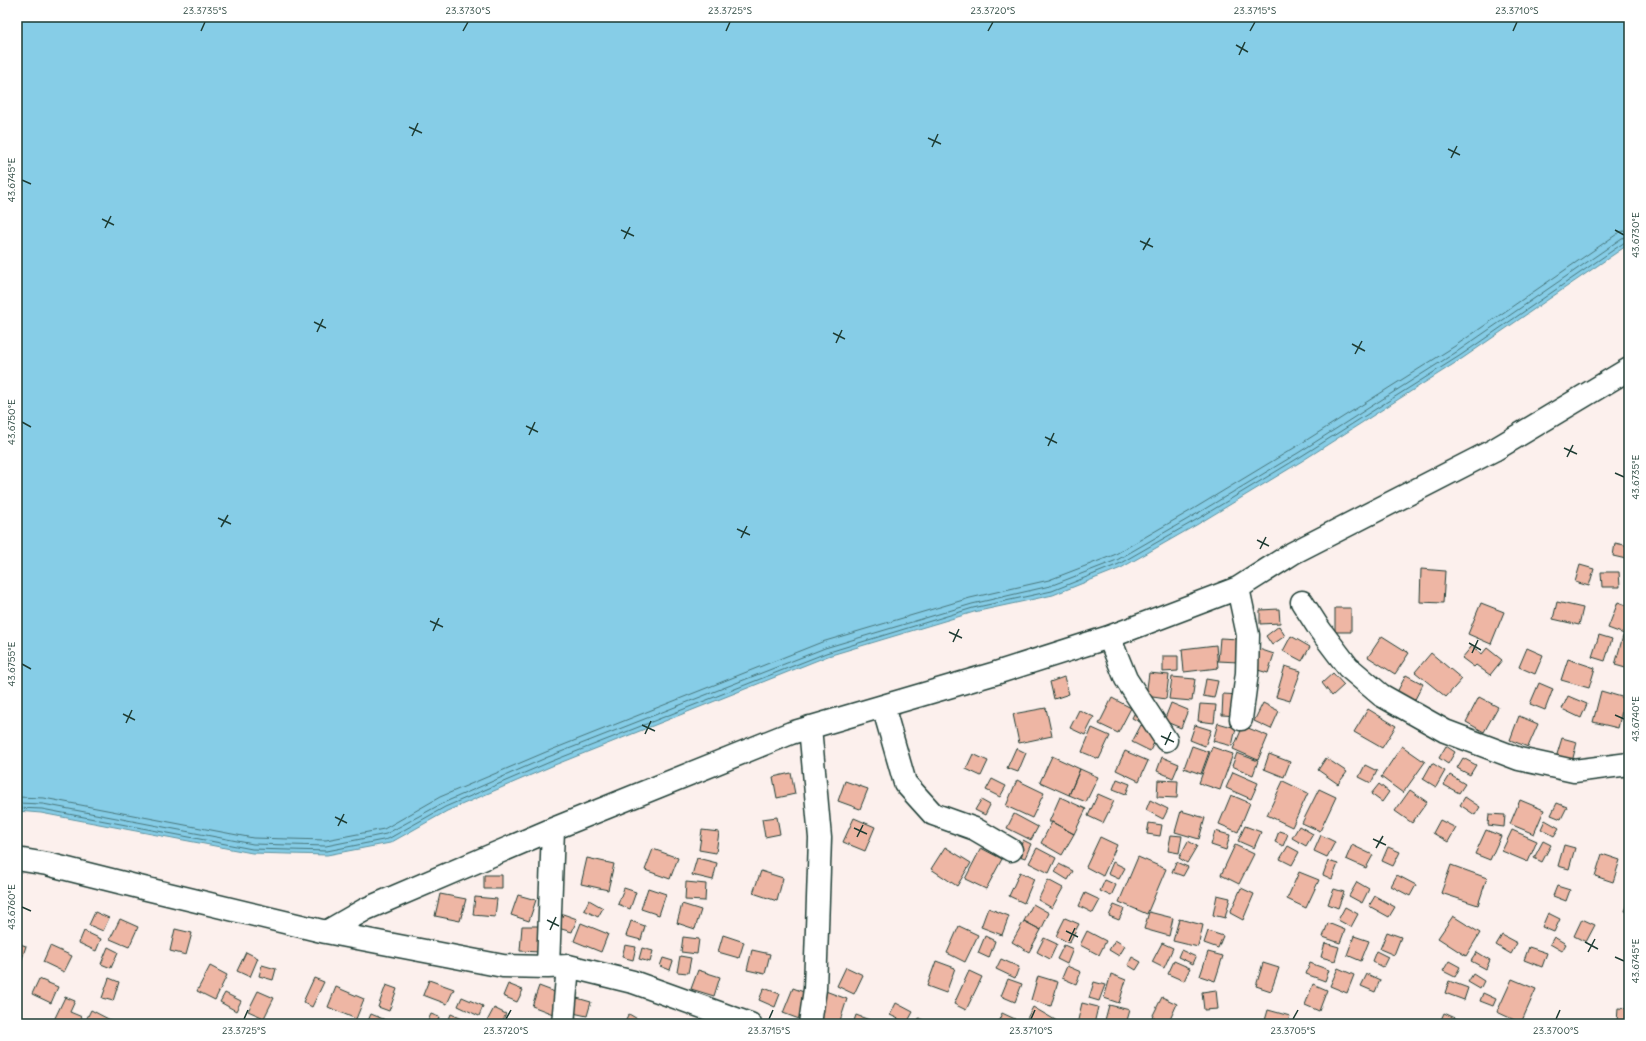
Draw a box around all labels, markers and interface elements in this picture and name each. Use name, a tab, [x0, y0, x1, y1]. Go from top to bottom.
text: 23.3735°S	[183, 4, 228, 17]
text: 23.3730°S	[446, 4, 491, 17]
text: 23.3725°S	[708, 4, 752, 17]
text: 23.3720°S	[971, 4, 1016, 17]
text: 23.3715°S	[1234, 4, 1277, 17]
text: 23.3710°S	[1495, 4, 1539, 17]
text: 43.6745°E	[5, 158, 18, 202]
text: 43.6730°E	[1629, 212, 1642, 258]
text: 43.6750°E	[5, 399, 18, 445]
text: 43.6735°E	[1629, 454, 1642, 499]
text: 43.6755°E	[5, 641, 18, 686]
text: 43.6740°E	[1629, 696, 1642, 742]
text: 43.6760°E	[5, 884, 18, 930]
text: 43.6745°E	[1629, 939, 1642, 983]
text: 23.3725°S	[222, 1024, 266, 1037]
text: 23.3720°S	[484, 1024, 529, 1037]
text: 23.3715°S	[748, 1024, 791, 1037]
text: 23.3710°S	[1009, 1024, 1053, 1037]
text: 23.3705°S	[1270, 1024, 1316, 1037]
text: 23.3700°S	[1533, 1024, 1579, 1037]

